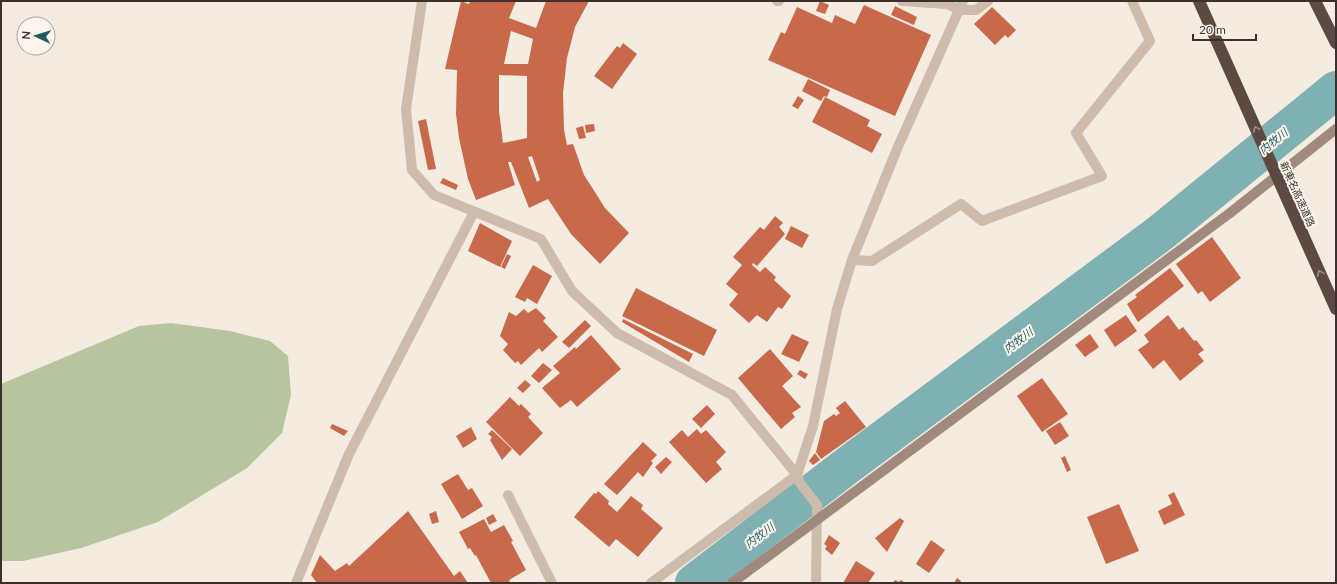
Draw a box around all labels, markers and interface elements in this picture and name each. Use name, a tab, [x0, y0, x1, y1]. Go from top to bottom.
north arrow	[16, 16, 56, 56]
scale bar	[1193, 16, 1256, 42]
text: 20 m	[1199, 22, 1226, 37]
text: N	[19, 31, 32, 40]
one-way arrow	[1253, 125, 1261, 133]
water label: 内牧川	[1256, 125, 1291, 156]
street label: 新東名高速道路	[1278, 160, 1318, 228]
one-way arrow	[1317, 270, 1325, 278]
water label: 内牧川	[1001, 324, 1036, 355]
water label: 内牧川	[742, 519, 777, 550]

